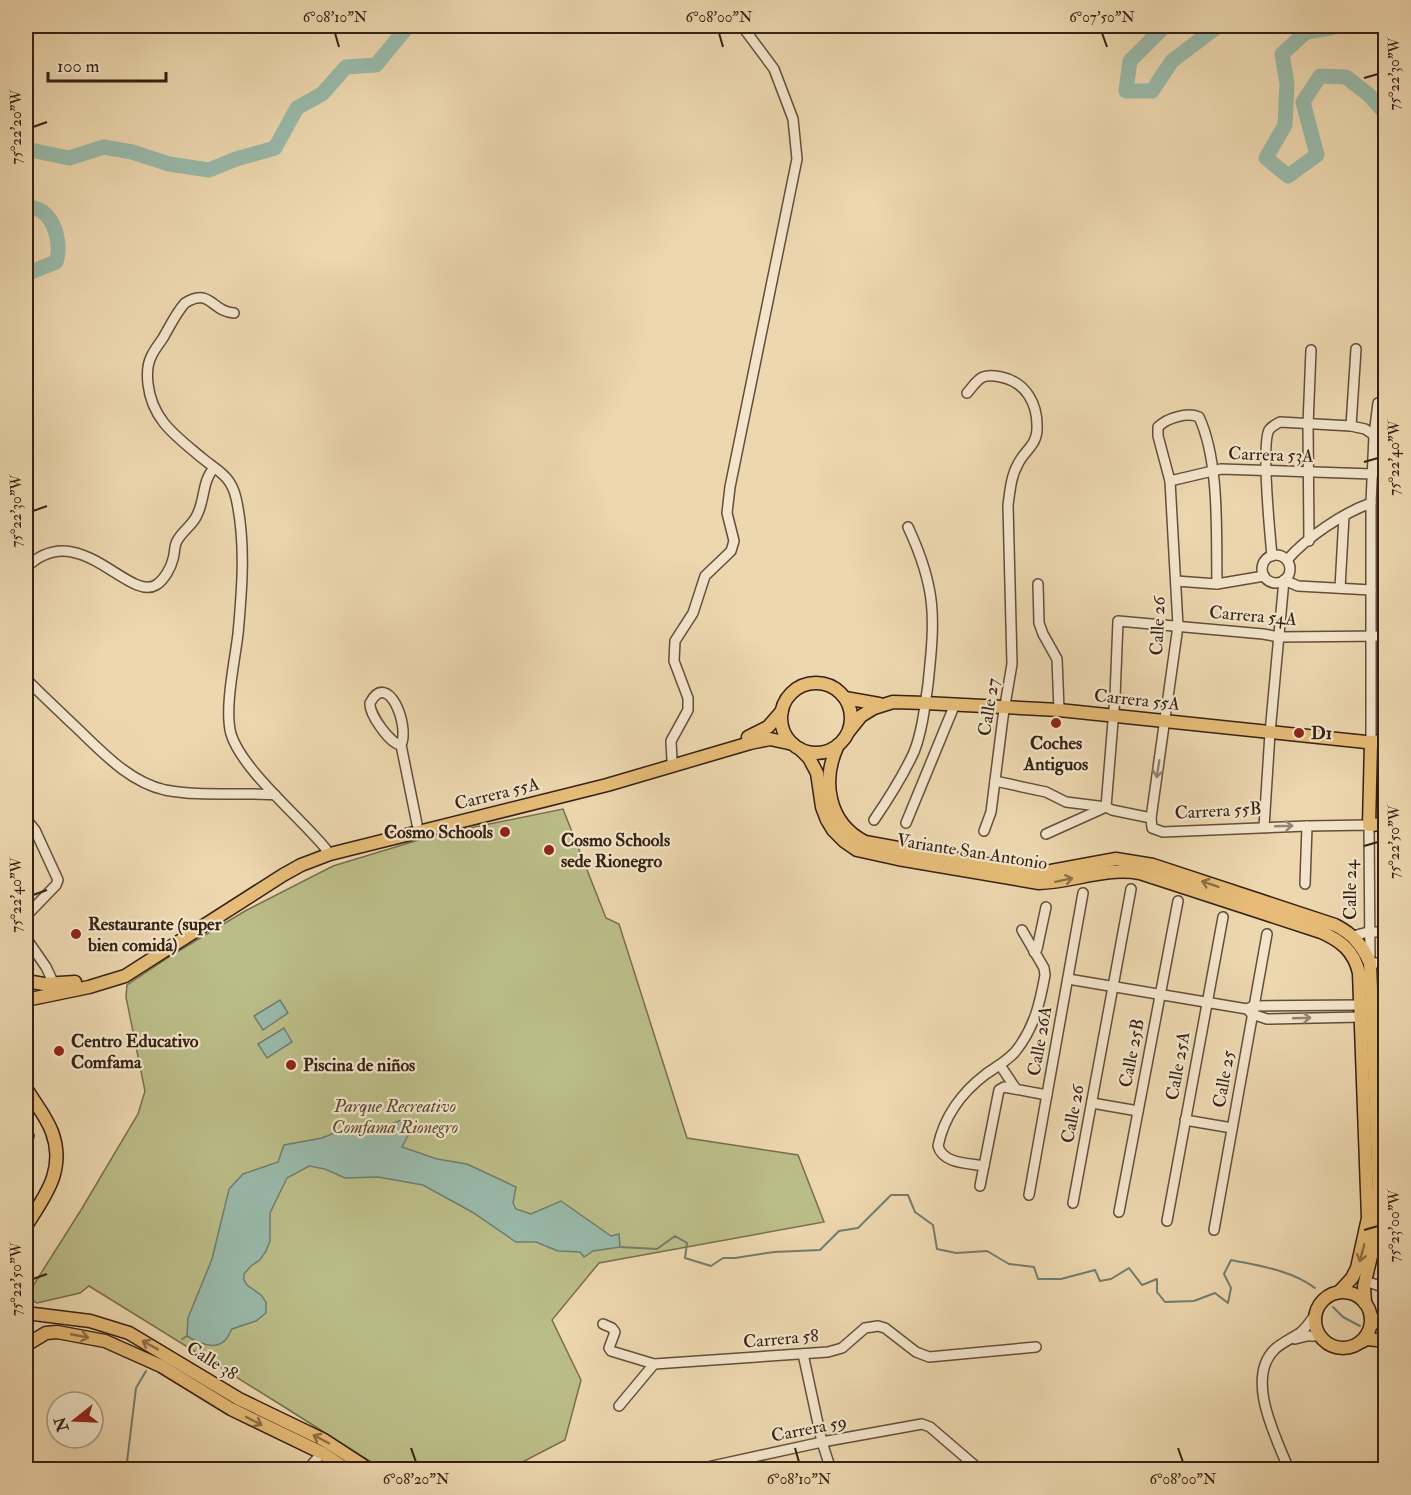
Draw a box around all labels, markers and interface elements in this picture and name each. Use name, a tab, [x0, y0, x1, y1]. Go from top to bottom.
text: 6°08'10"N	[303, 8, 368, 27]
text: 6°08'00"N	[686, 8, 753, 27]
text: 6°07'50"N	[1069, 8, 1135, 27]
text: 75°22'30"W	[1385, 37, 1404, 111]
scale bar	[48, 45, 166, 83]
text: 100 m	[57, 55, 100, 78]
text: 75°22'20"W	[7, 89, 26, 164]
text: 75°22'40"W	[1385, 420, 1404, 496]
street label: Carrera 53A	[1228, 442, 1315, 468]
text: 75°22'30"W	[7, 474, 26, 548]
street label: Calle 26	[1145, 595, 1171, 656]
street label: Carrera 54A	[1208, 601, 1298, 631]
street label: Calle 27	[973, 676, 1005, 738]
street label: Carrera 55A	[1093, 684, 1182, 716]
marker: Coches Antiguos	[1049, 716, 1063, 730]
place label: D1	[1311, 722, 1332, 745]
marker: D1	[1292, 726, 1306, 740]
place label: Coches Antiguos	[1023, 732, 1088, 776]
one-way arrow	[1152, 759, 1163, 779]
street label: Carrera 55A	[452, 772, 542, 816]
street label: Carrera 55B	[1174, 797, 1262, 825]
text: 75°22'50"W	[1385, 804, 1404, 879]
place label: Cosmo Schools	[384, 821, 493, 844]
one-way arrow	[1274, 821, 1294, 832]
marker: Cosmo Schools	[498, 825, 512, 839]
place label: Cosmo Schools sede Rionegro	[561, 829, 670, 873]
street label: Variante San Antonio	[895, 829, 1049, 875]
marker: Cosmo Schools sede Rionegro	[542, 843, 556, 857]
text: 75°22'40"W	[7, 857, 26, 933]
street label: Calle 24	[1339, 859, 1362, 920]
one-way arrow	[1054, 874, 1073, 885]
one-way arrow	[1201, 878, 1220, 889]
place label: Restaurante (super bien comida)	[87, 913, 222, 957]
marker: Restaurante (super bien comida)	[69, 927, 83, 941]
street label: Calle 26A	[1023, 1004, 1058, 1078]
one-way arrow	[1292, 1013, 1312, 1024]
street label: Calle 25B	[1114, 1017, 1150, 1089]
street label: Calle 25A	[1161, 1029, 1195, 1102]
place label: Centro Educativo Comfama	[71, 1030, 199, 1074]
marker: Centro Educativo Comfama	[52, 1044, 66, 1058]
street label: Calle 25	[1208, 1048, 1240, 1110]
place label: Piscina de niños	[303, 1054, 415, 1077]
marker: Piscina de niños	[284, 1058, 298, 1072]
street label: Calle 26	[1056, 1082, 1090, 1145]
park label: Parque Recreativo Comfama Rionegro	[332, 1095, 458, 1139]
text: 75°23'00"W	[1385, 1189, 1404, 1263]
text: 75°22'50"W	[7, 1241, 26, 1316]
one-way arrow	[1355, 1243, 1367, 1262]
street label: Carrera 58	[742, 1324, 820, 1354]
one-way arrow	[70, 1331, 89, 1342]
street label: Calle 38	[182, 1336, 242, 1386]
one-way arrow	[142, 1339, 159, 1351]
north arrow	[45, 1390, 105, 1450]
street label: Carrera 59	[769, 1410, 849, 1448]
text: N	[50, 1414, 74, 1435]
one-way arrow	[245, 1416, 263, 1427]
one-way arrow	[312, 1432, 330, 1444]
text: 6°08'20"N	[383, 1470, 450, 1489]
text: 6°08'10"N	[767, 1470, 832, 1489]
text: 6°08'00"N	[1150, 1470, 1217, 1489]

